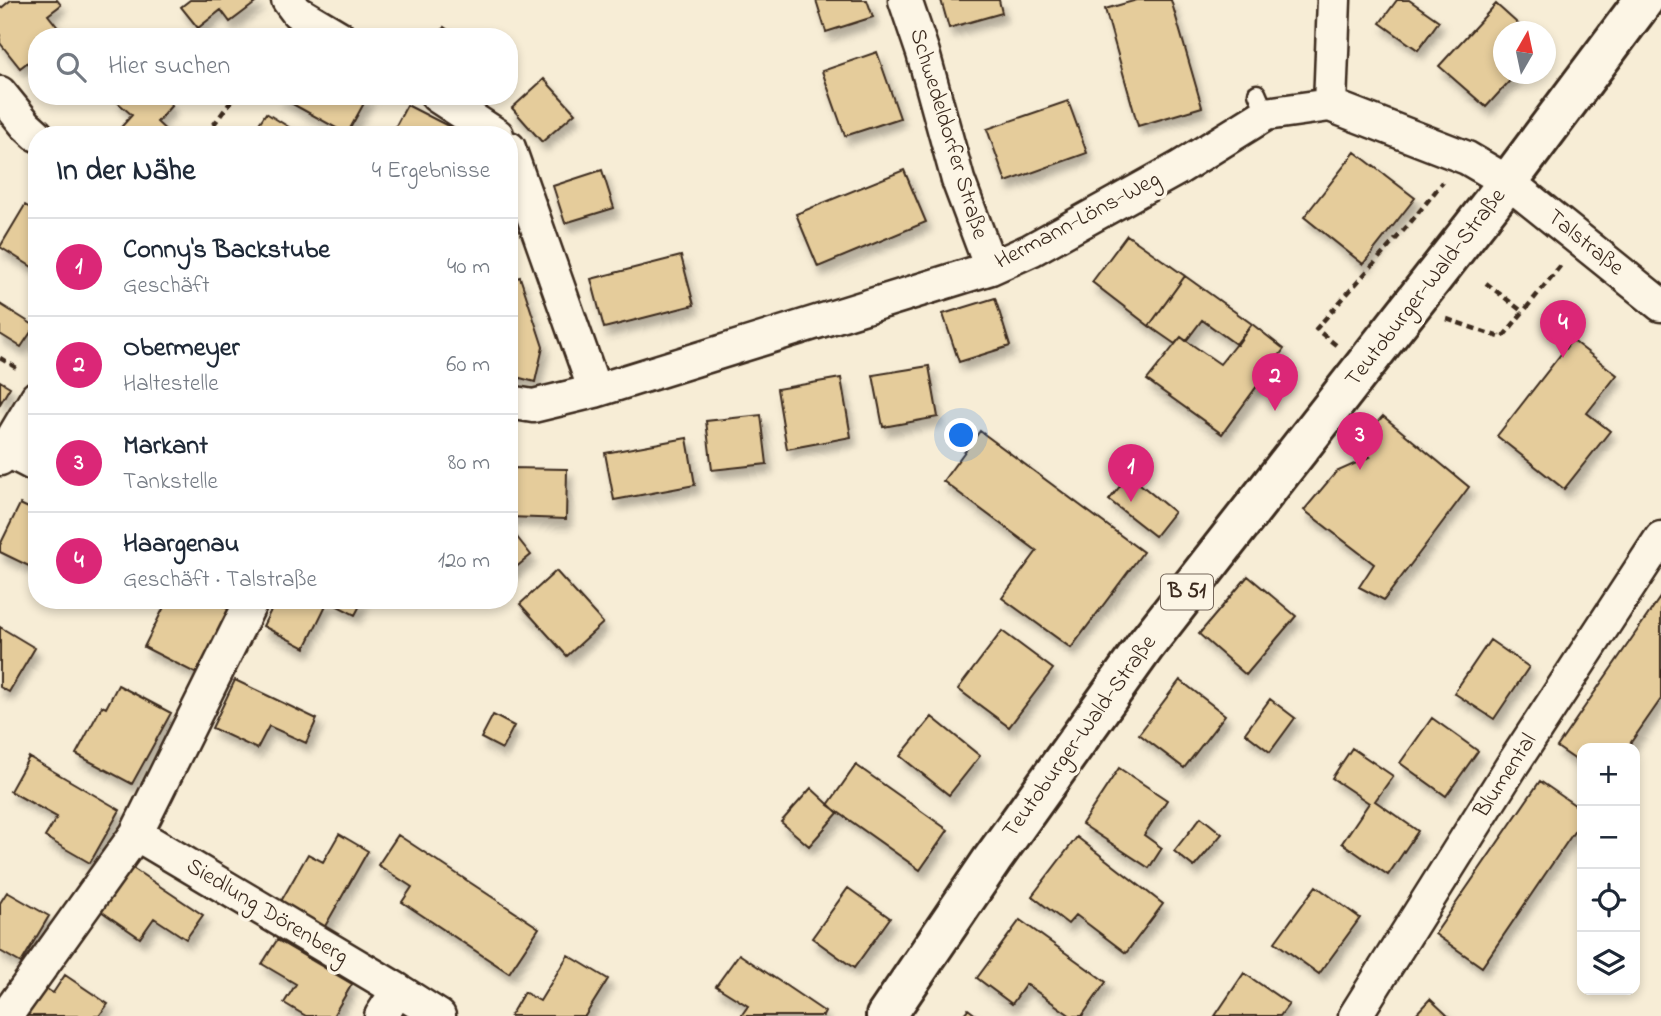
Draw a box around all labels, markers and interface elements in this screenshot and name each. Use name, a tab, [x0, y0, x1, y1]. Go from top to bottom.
north arrow	[1493, 21, 1556, 84]
street label: Schwedeldorfer Straße	[900, 25, 996, 244]
search box	[28, 28, 518, 105]
icon: search	[52, 48, 90, 86]
text: Hier suchen	[108, 48, 230, 86]
text: In der Nähe	[56, 150, 196, 194]
text: 4 Ergebnisse	[372, 155, 490, 188]
street label: Hermann-Löns-Weg	[989, 163, 1167, 279]
street label: Teutoburger-Wald-Straße	[1338, 181, 1515, 395]
street label: Talstraße	[1539, 202, 1631, 285]
text: Conny's Backstube	[123, 232, 330, 270]
text: 1	[75, 251, 83, 284]
text: 40 m	[447, 251, 490, 284]
text: Geschäft	[123, 270, 210, 303]
pin: 4	[1540, 300, 1586, 358]
text: Obermeyer	[123, 330, 240, 368]
text: 2	[73, 349, 85, 382]
text: 60 m	[446, 349, 490, 382]
pin: 2	[1252, 353, 1298, 411]
text: Haltestelle	[123, 368, 218, 401]
pin: 3	[1337, 412, 1383, 470]
your location	[944, 418, 978, 452]
text: Markant	[123, 428, 208, 466]
pin: 1	[1108, 444, 1154, 502]
text: 3	[74, 447, 84, 480]
text: 80 m	[448, 447, 490, 480]
text: Tankstelle	[123, 466, 218, 499]
text: Haargenau	[123, 526, 239, 564]
text: 4	[74, 545, 84, 578]
text: 120 m	[438, 545, 490, 578]
text: Geschäft · Talstraße	[123, 564, 317, 597]
road number: B 51	[1161, 574, 1213, 610]
street label: Teutoburger-Wald-Straße	[995, 628, 1166, 846]
street label: Blumental	[1466, 727, 1546, 825]
map controls	[1577, 743, 1640, 995]
button: +	[1577, 743, 1640, 806]
button: −	[1577, 806, 1640, 869]
street label: Siedlung Dörenberg	[179, 850, 354, 974]
button: locate	[1577, 869, 1640, 932]
button: layers	[1577, 932, 1640, 995]

